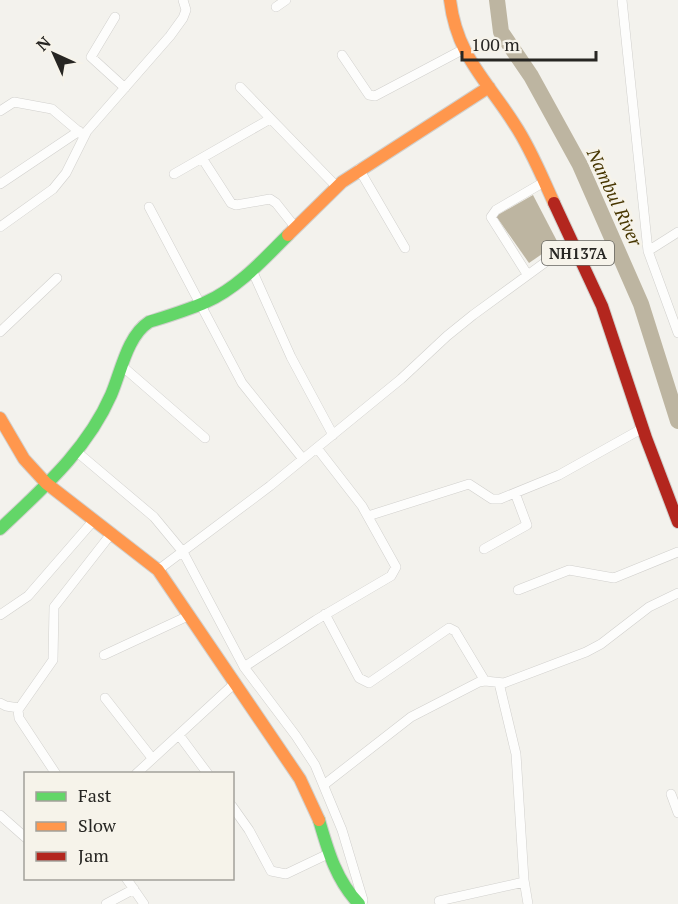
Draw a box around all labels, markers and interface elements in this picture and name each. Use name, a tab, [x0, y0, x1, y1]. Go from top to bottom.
north arrow	[24, 24, 84, 84]
scale bar	[462, 24, 596, 62]
text: N	[31, 31, 55, 55]
text: 100 m	[471, 32, 520, 56]
water label: Nambul River	[582, 144, 648, 251]
road number: NH137A	[542, 241, 614, 265]
legend	[24, 772, 234, 880]
text: Fast	[78, 783, 112, 807]
text: Slow	[78, 813, 117, 837]
text: Jam	[78, 843, 109, 867]

